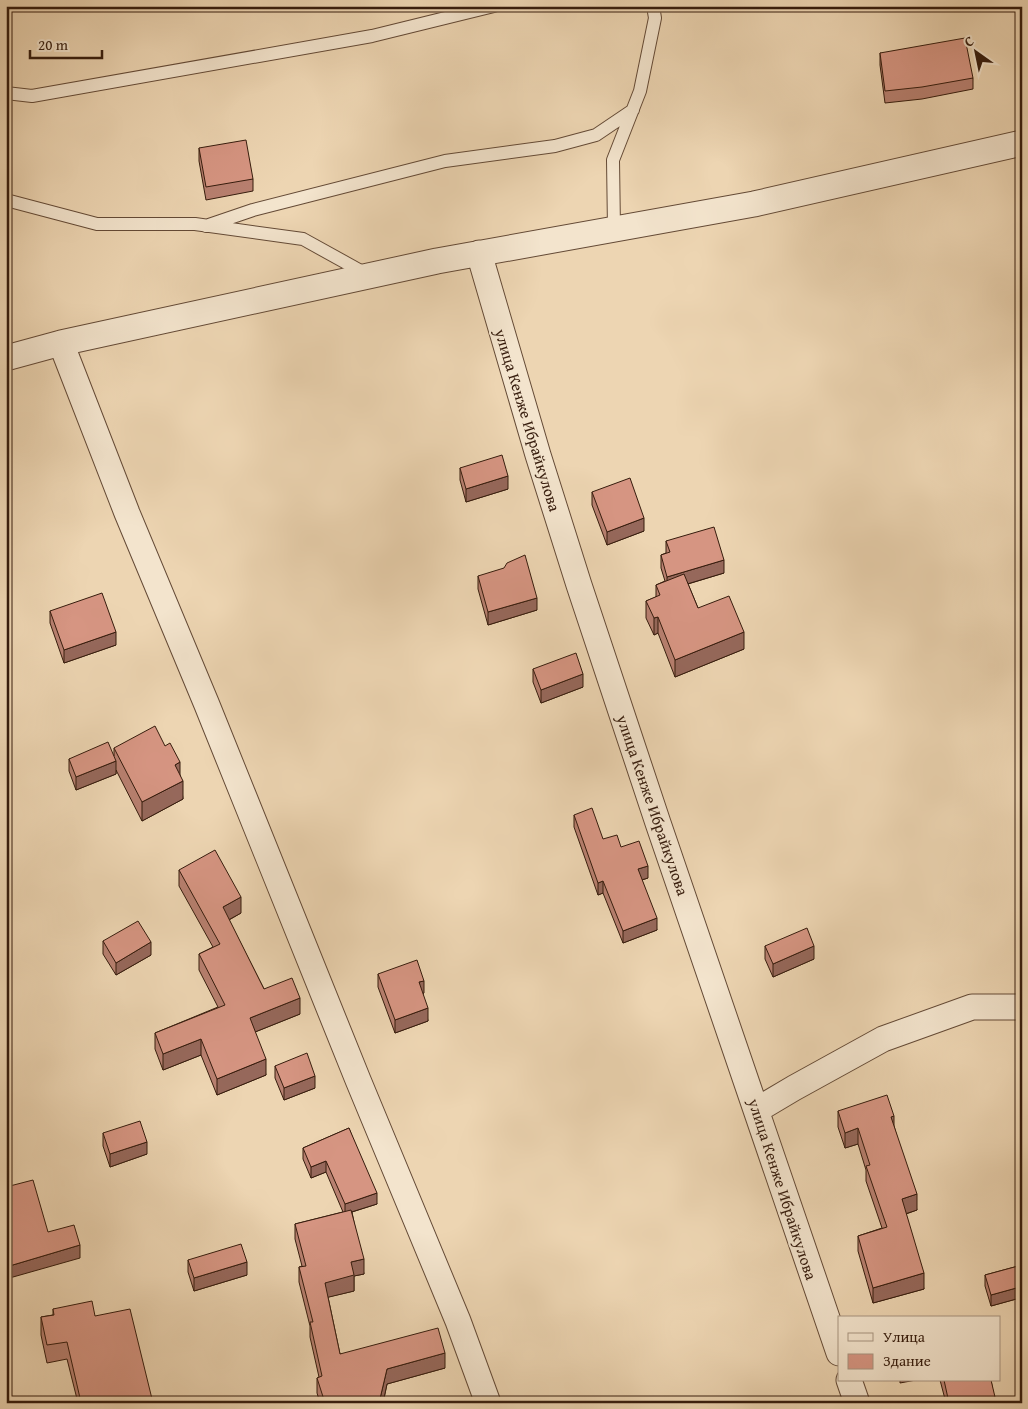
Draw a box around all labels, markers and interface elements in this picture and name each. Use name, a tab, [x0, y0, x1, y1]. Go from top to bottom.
scale bar	[30, 28, 102, 60]
north arrow	[950, 28, 1000, 78]
text: С	[960, 31, 978, 52]
text: 20 m	[38, 34, 69, 55]
street label: улица Кенже Ибрайкулова	[488, 325, 567, 515]
street label: улица Кенже Ибрайкулова	[610, 710, 695, 899]
street label: улица Кенже Ибрайкулова	[742, 1094, 824, 1283]
legend	[838, 1316, 1000, 1382]
text: Улица	[883, 1326, 926, 1347]
text: Здание	[883, 1350, 931, 1371]

